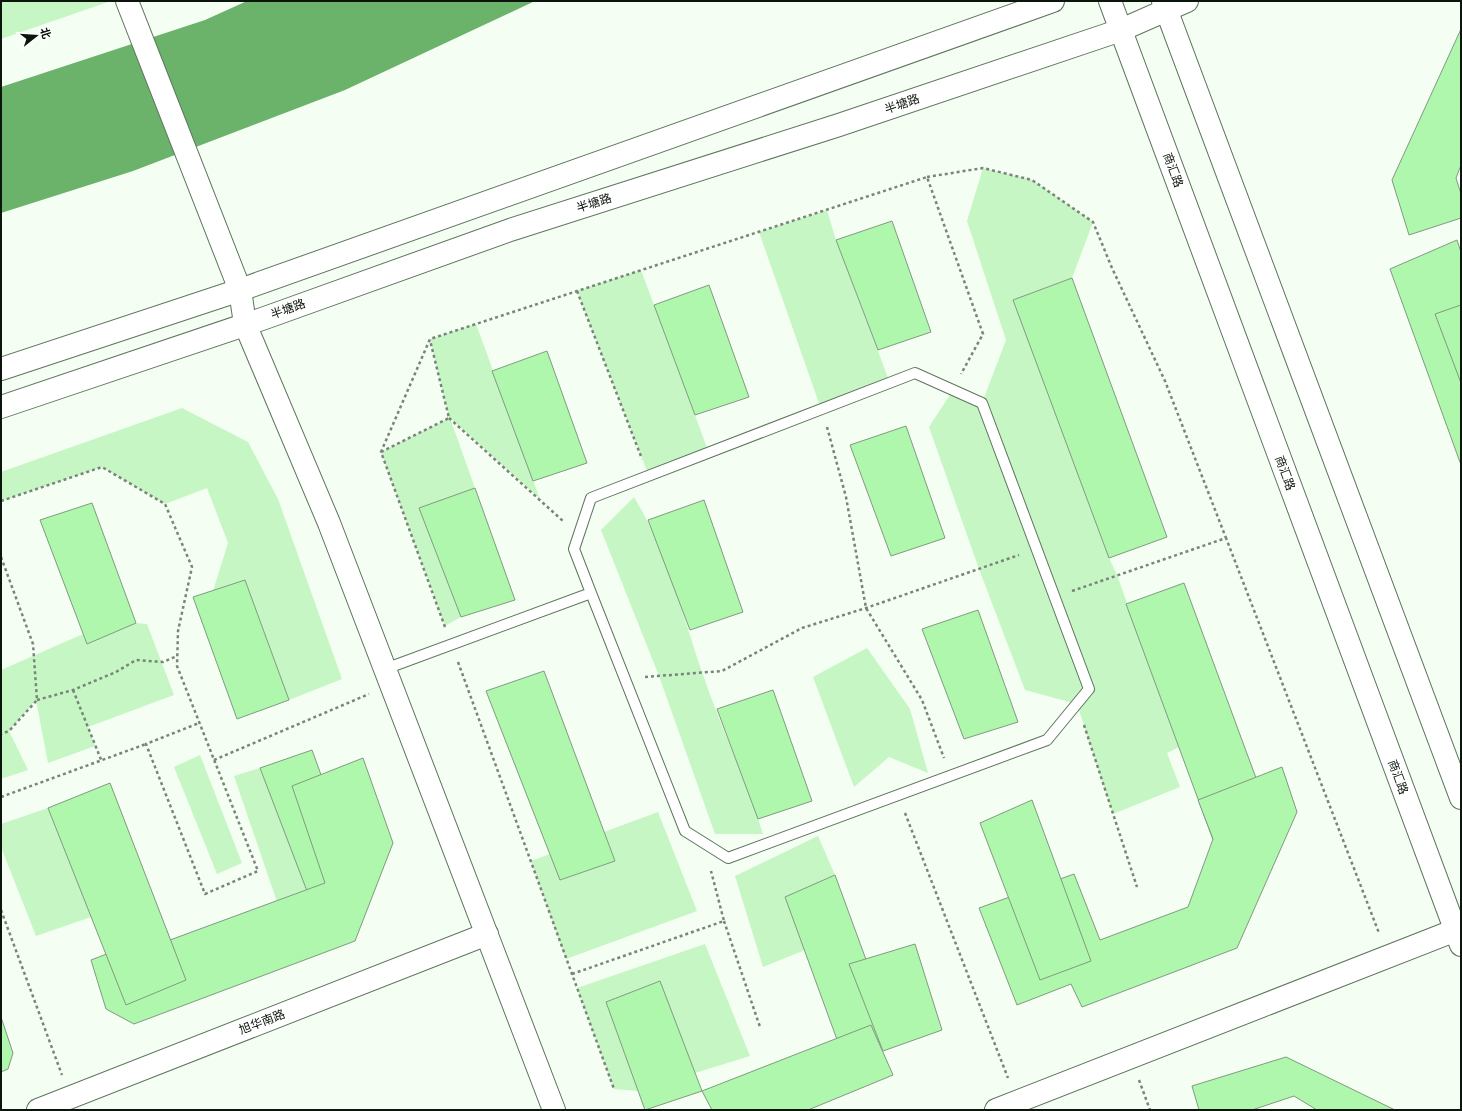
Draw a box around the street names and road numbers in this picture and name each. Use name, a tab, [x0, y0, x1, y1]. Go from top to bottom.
street label: 半塘路	[882, 91, 921, 116]
street label: 商汇路	[1160, 150, 1187, 189]
street label: 半塘路	[574, 190, 613, 215]
street label: 半塘路	[268, 295, 307, 322]
street label: 商汇路	[1272, 453, 1299, 492]
street label: 商汇路	[1385, 757, 1412, 796]
street label: 旭华南路	[237, 1006, 287, 1037]

